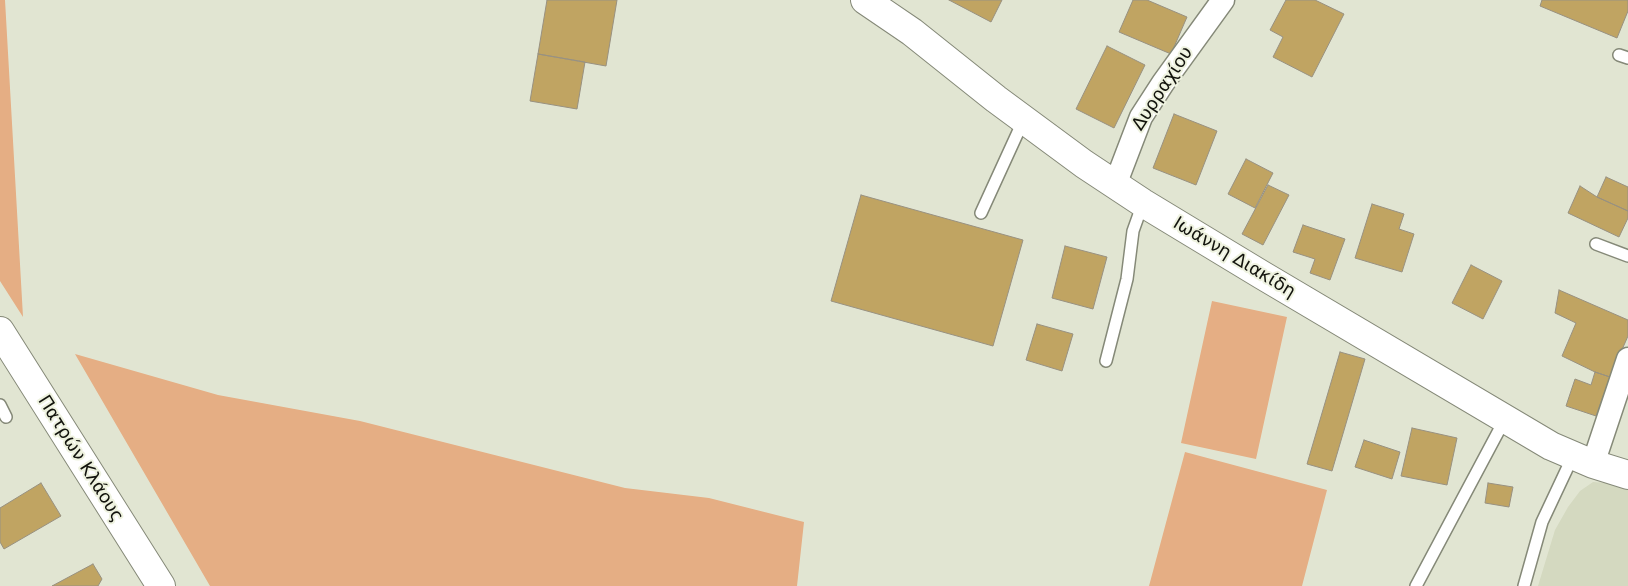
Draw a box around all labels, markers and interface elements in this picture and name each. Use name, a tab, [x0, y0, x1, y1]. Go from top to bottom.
street label: Δυρραχίου	[1128, 43, 1198, 135]
street label: Ιωάννη Διακίδη	[1169, 213, 1299, 303]
street label: Πατρών Κλάους	[32, 392, 128, 526]

